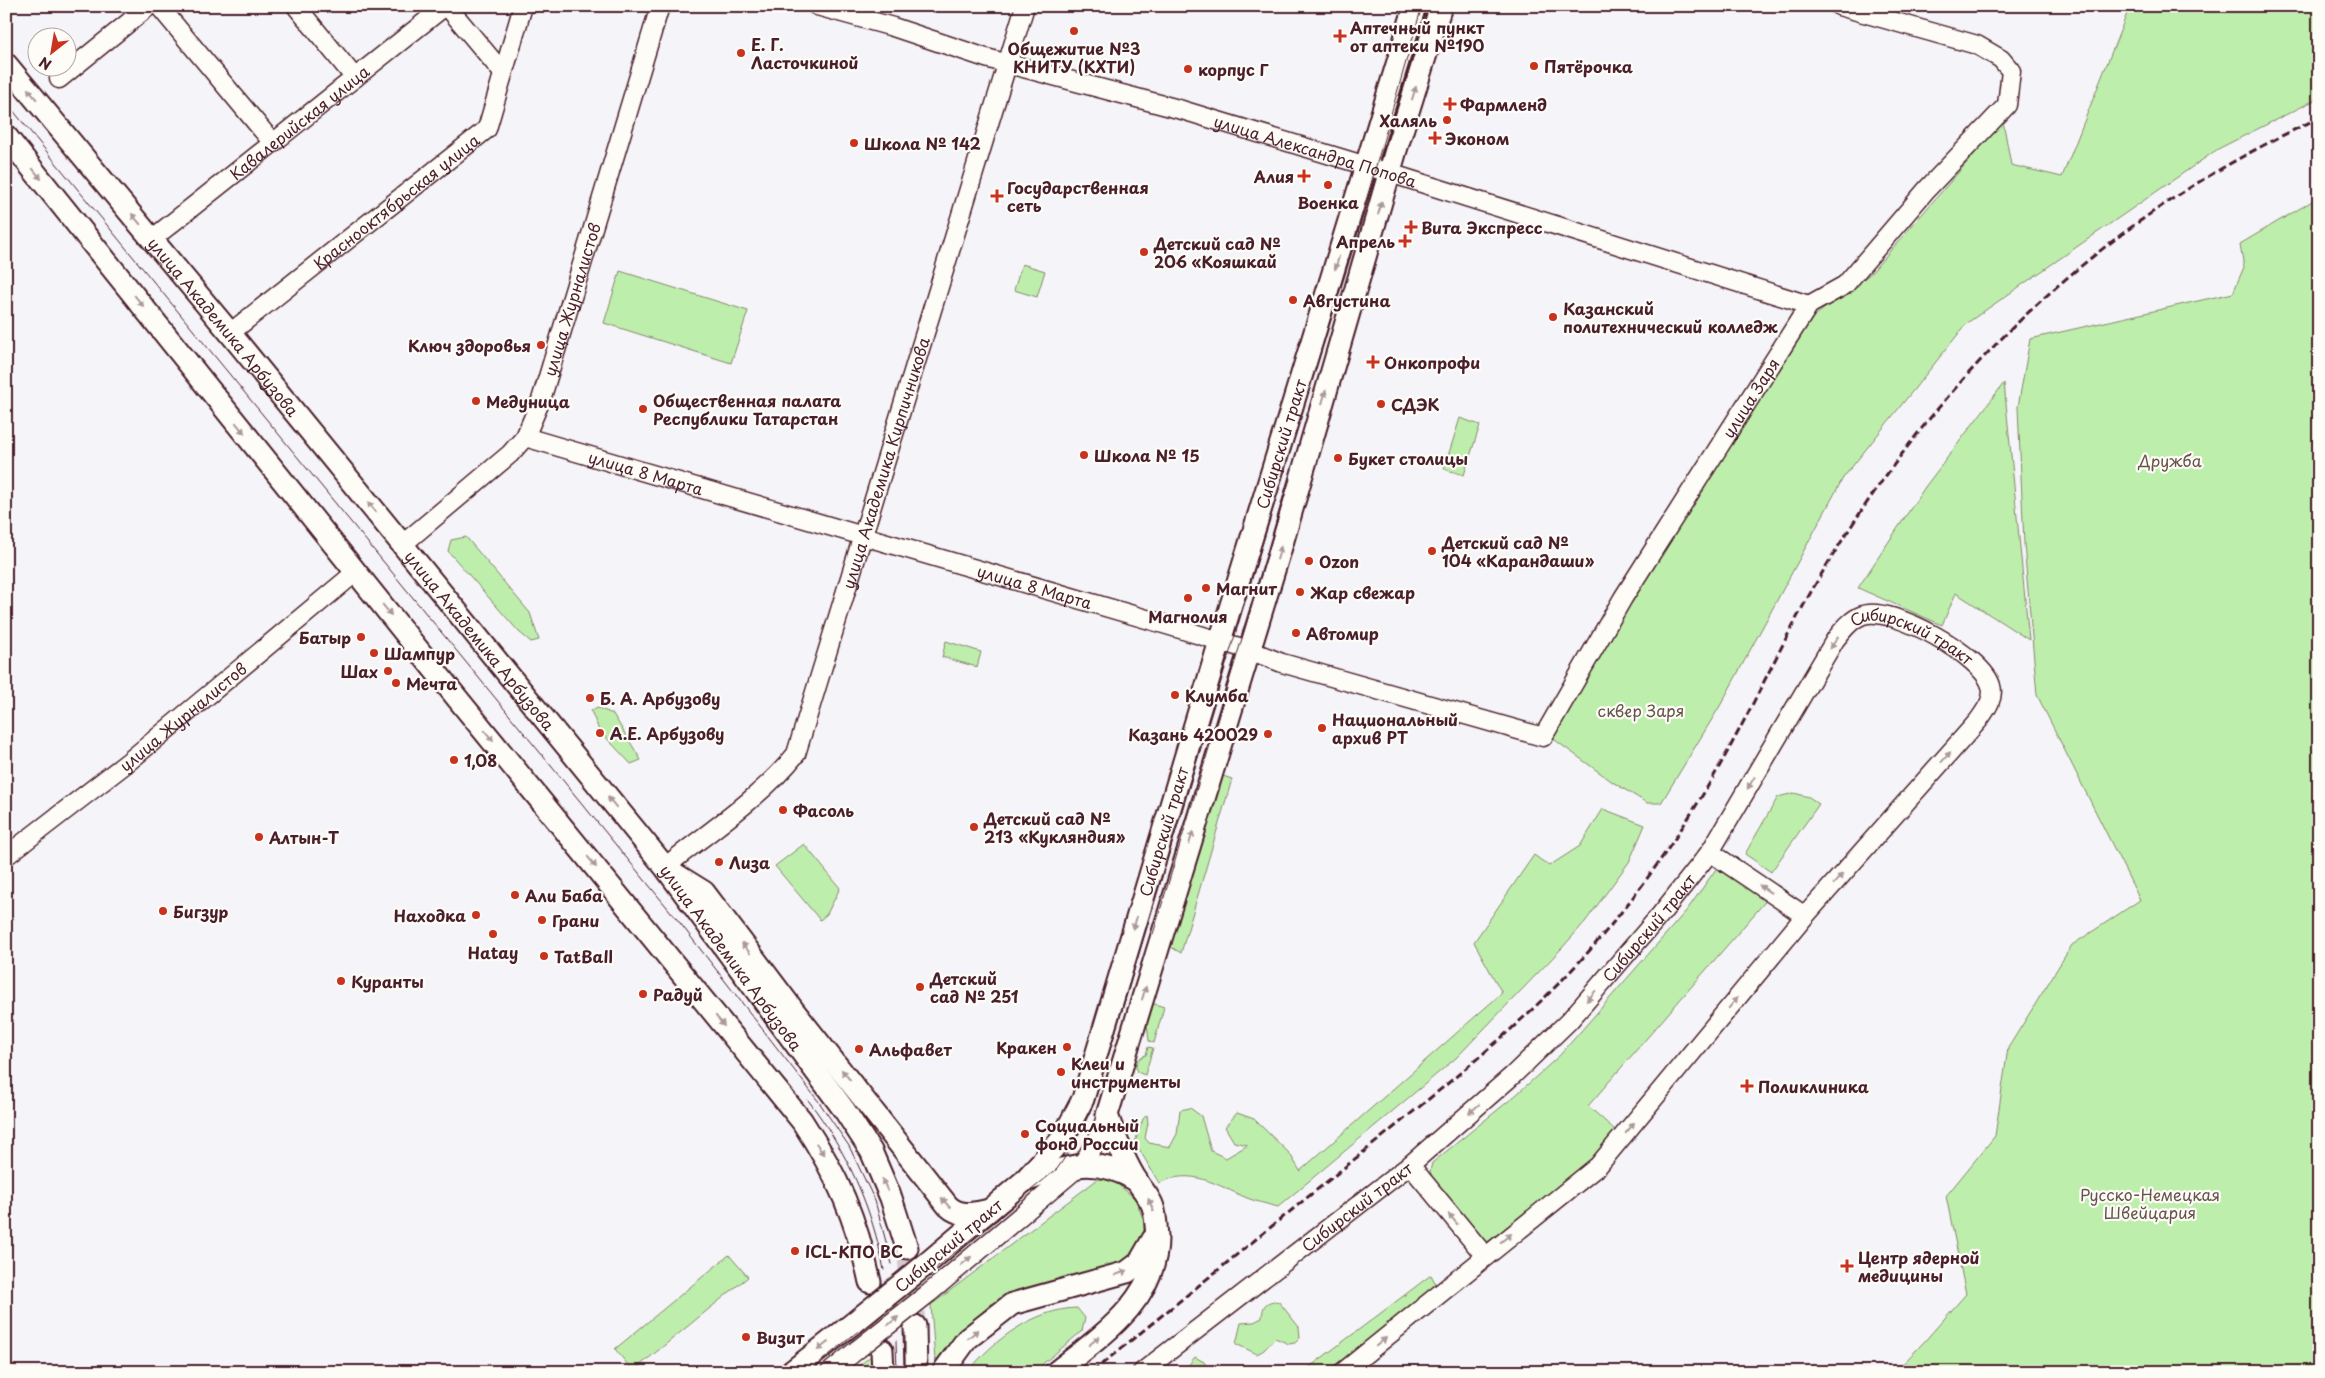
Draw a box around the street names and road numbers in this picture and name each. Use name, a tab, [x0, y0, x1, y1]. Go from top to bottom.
street label: Кавалерийская улица	[224, 59, 374, 185]
street label: улица Александра Попова	[1211, 108, 1420, 193]
street label: Краснооктябрьская улица	[308, 128, 484, 275]
street label: улица Журналистов	[537, 220, 606, 379]
street label: улица Академика Арбузова	[143, 232, 305, 421]
street label: улица Академика Кирпичникова	[835, 334, 935, 592]
street label: улица Заря	[1716, 353, 1785, 442]
street label: Сибирский тракт	[1249, 376, 1312, 512]
street label: улица 8 Марта	[586, 444, 706, 501]
street label: улица Академика Арбузова	[399, 545, 561, 735]
street label: улица 8 Марта	[974, 558, 1095, 614]
street label: Сибирский тракт	[1844, 602, 1980, 670]
street label: улица Журналистов	[114, 656, 251, 777]
street label: Сибирский тракт	[1132, 763, 1194, 899]
street label: улица Академика Арбузова	[655, 859, 808, 1055]
street label: Сибирский тракт	[1596, 868, 1701, 987]
street label: Сибирский тракт	[1296, 1155, 1417, 1257]
street label: Сибирский тракт	[889, 1192, 1007, 1297]

